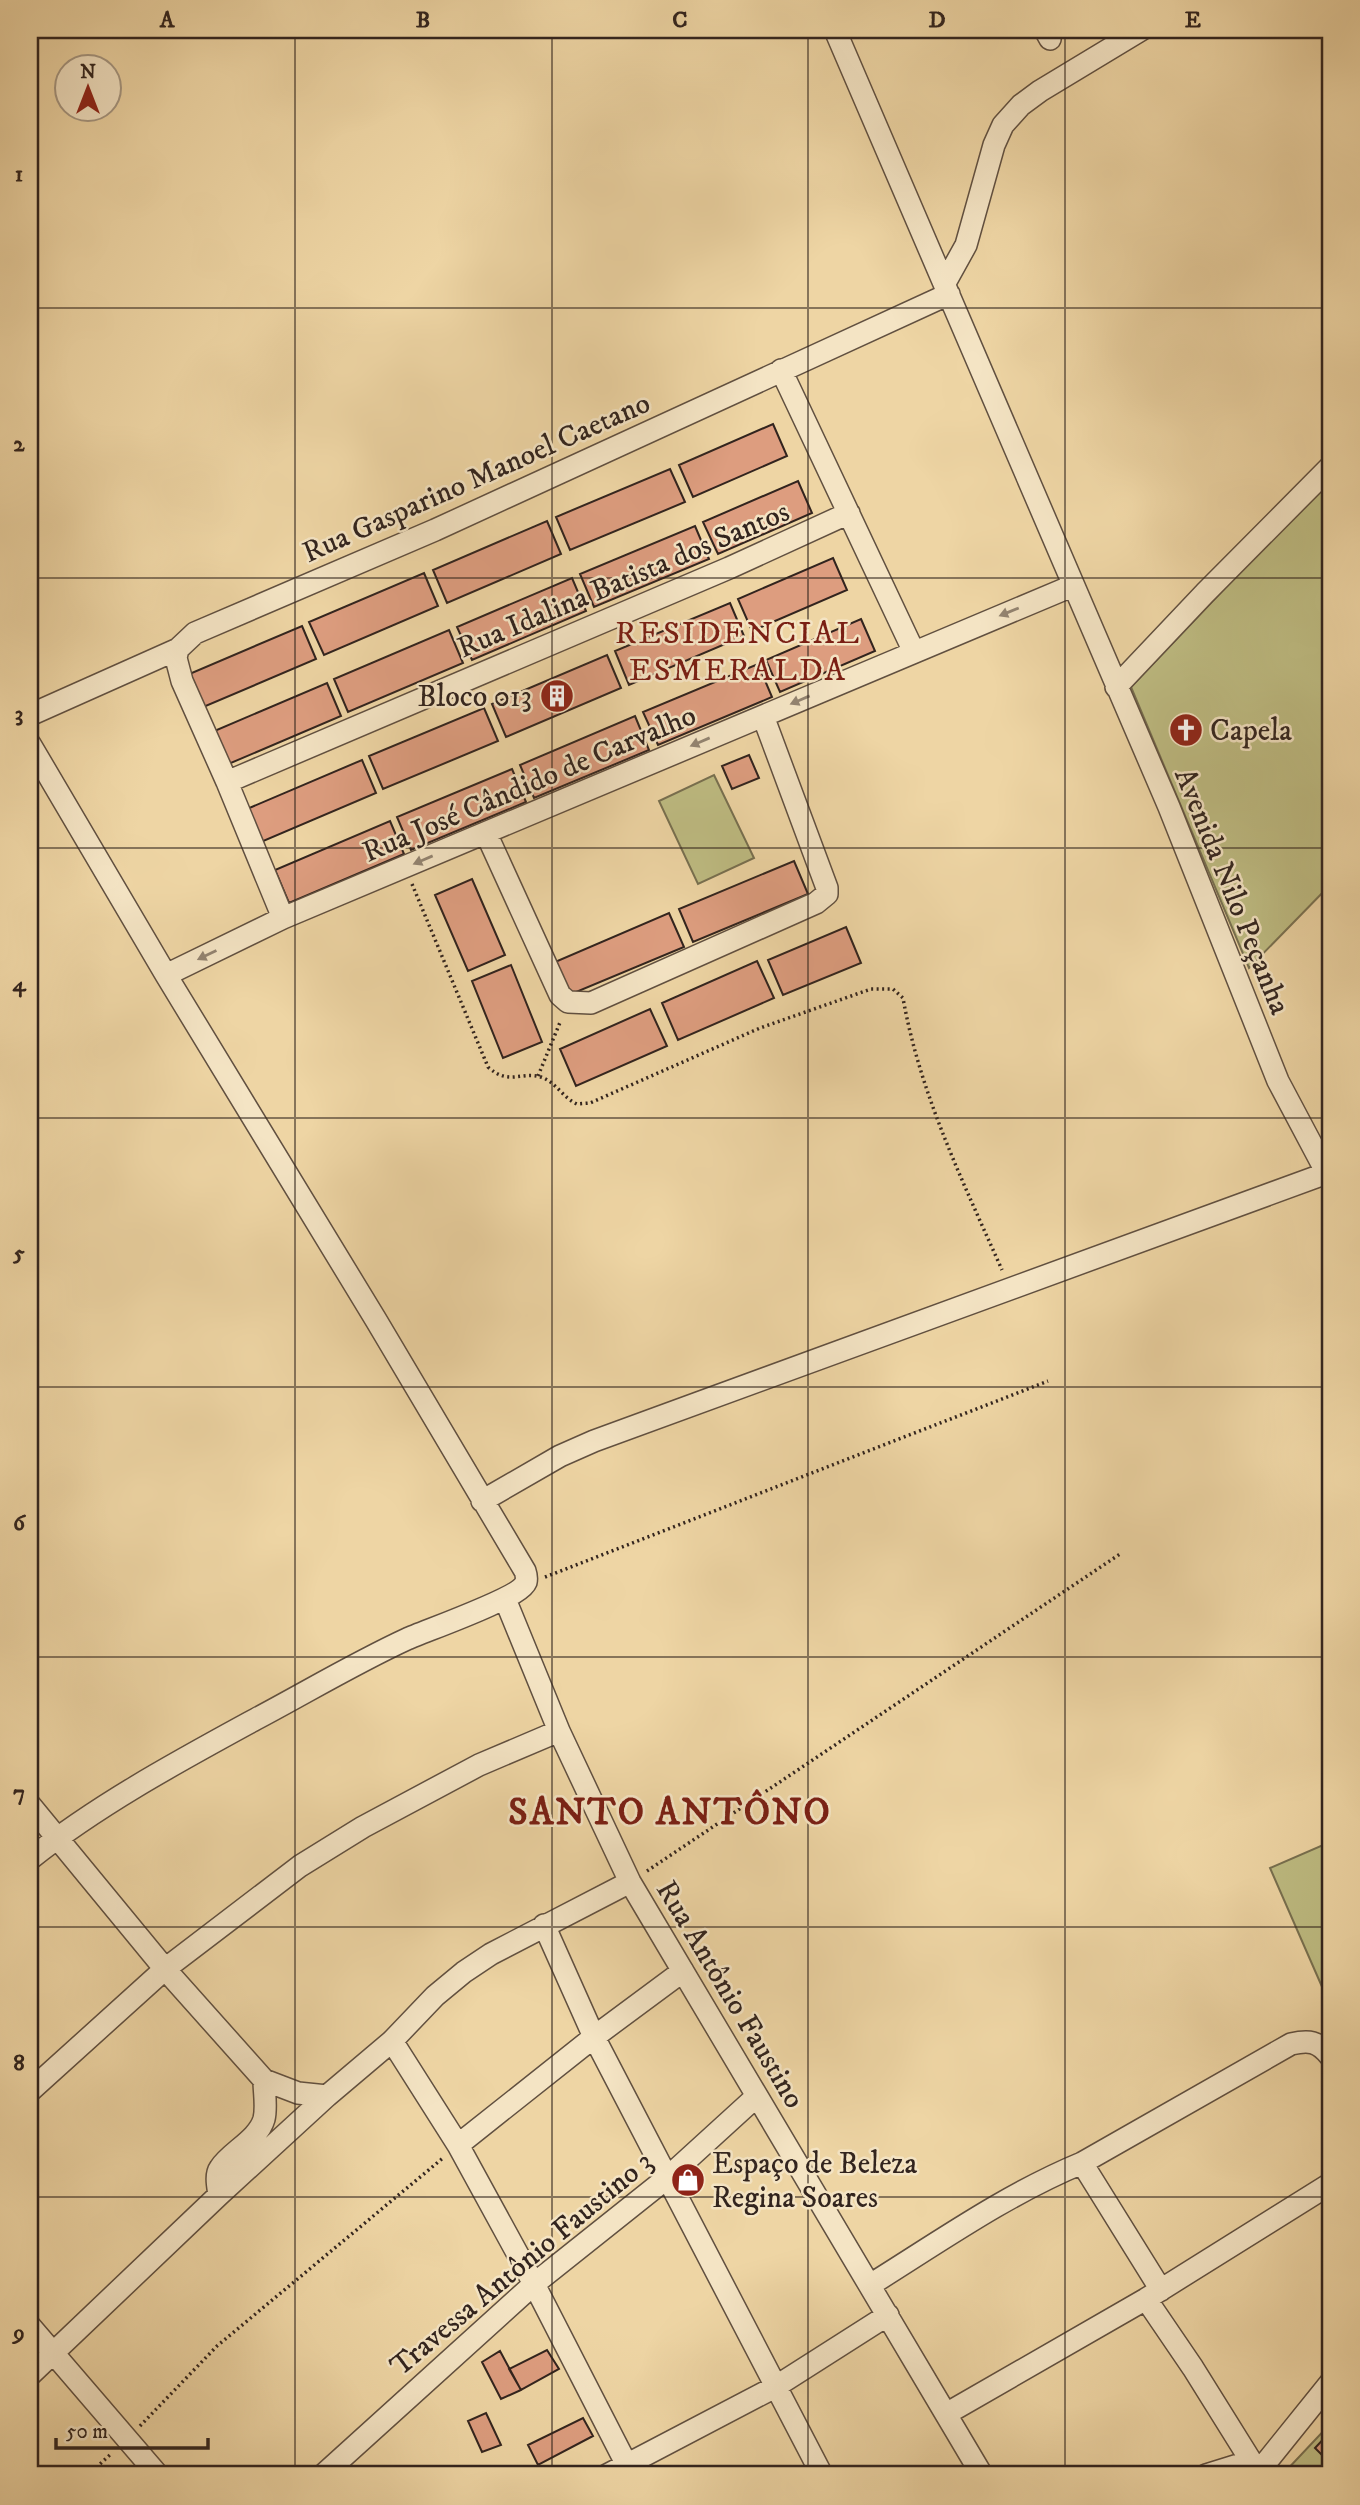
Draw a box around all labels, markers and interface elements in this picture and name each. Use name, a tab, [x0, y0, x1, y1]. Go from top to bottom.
text: A	[159, 6, 176, 35]
text: B	[416, 6, 430, 35]
text: C	[672, 6, 688, 35]
text: D	[928, 6, 946, 35]
text: E	[1185, 6, 1201, 35]
north arrow	[52, 52, 122, 122]
text: N	[80, 61, 96, 84]
text: 1	[15, 160, 23, 189]
street label: Rua Gasparino Manoel Caetano	[297, 385, 656, 572]
text: 2	[13, 430, 25, 459]
street label: Rua Idalina Batista dos Santos	[452, 494, 795, 667]
one-way arrow	[999, 606, 1020, 617]
district label: RESIDENCIAL ESMERALDA	[615, 614, 861, 691]
building icon: Bloco 013	[538, 677, 576, 715]
place label: Bloco 013	[418, 679, 532, 716]
one-way arrow	[789, 695, 810, 706]
street label: Rua José Cândido de Carvalho	[357, 697, 702, 871]
text: 3	[15, 700, 23, 729]
church icon: Capela	[1167, 711, 1205, 749]
place label: Capela	[1210, 713, 1292, 750]
one-way arrow	[689, 737, 710, 748]
street label: Avenida Nilo Peçanha	[1165, 763, 1298, 1020]
one-way arrow	[413, 854, 434, 865]
one-way arrow	[197, 949, 217, 960]
text: 4	[12, 970, 27, 999]
text: 5	[12, 1239, 25, 1268]
text: 6	[13, 1509, 27, 1538]
text: 7	[13, 1779, 25, 1808]
district label: SANTO ANTÔNO	[508, 1788, 832, 1837]
street label: Rua Antônio Faustino	[647, 1874, 812, 2115]
text: 8	[13, 2049, 25, 2078]
street label: Travessa Antônio Faustino 3	[383, 2143, 661, 2385]
place label: Espaço de Beleza Regina Soares	[712, 2146, 918, 2217]
shop icon: Espaço de Beleza Regina Soares	[669, 2161, 707, 2199]
text: 9	[11, 2319, 25, 2348]
scale bar	[56, 2407, 208, 2451]
text: 50 m	[66, 2419, 108, 2445]

